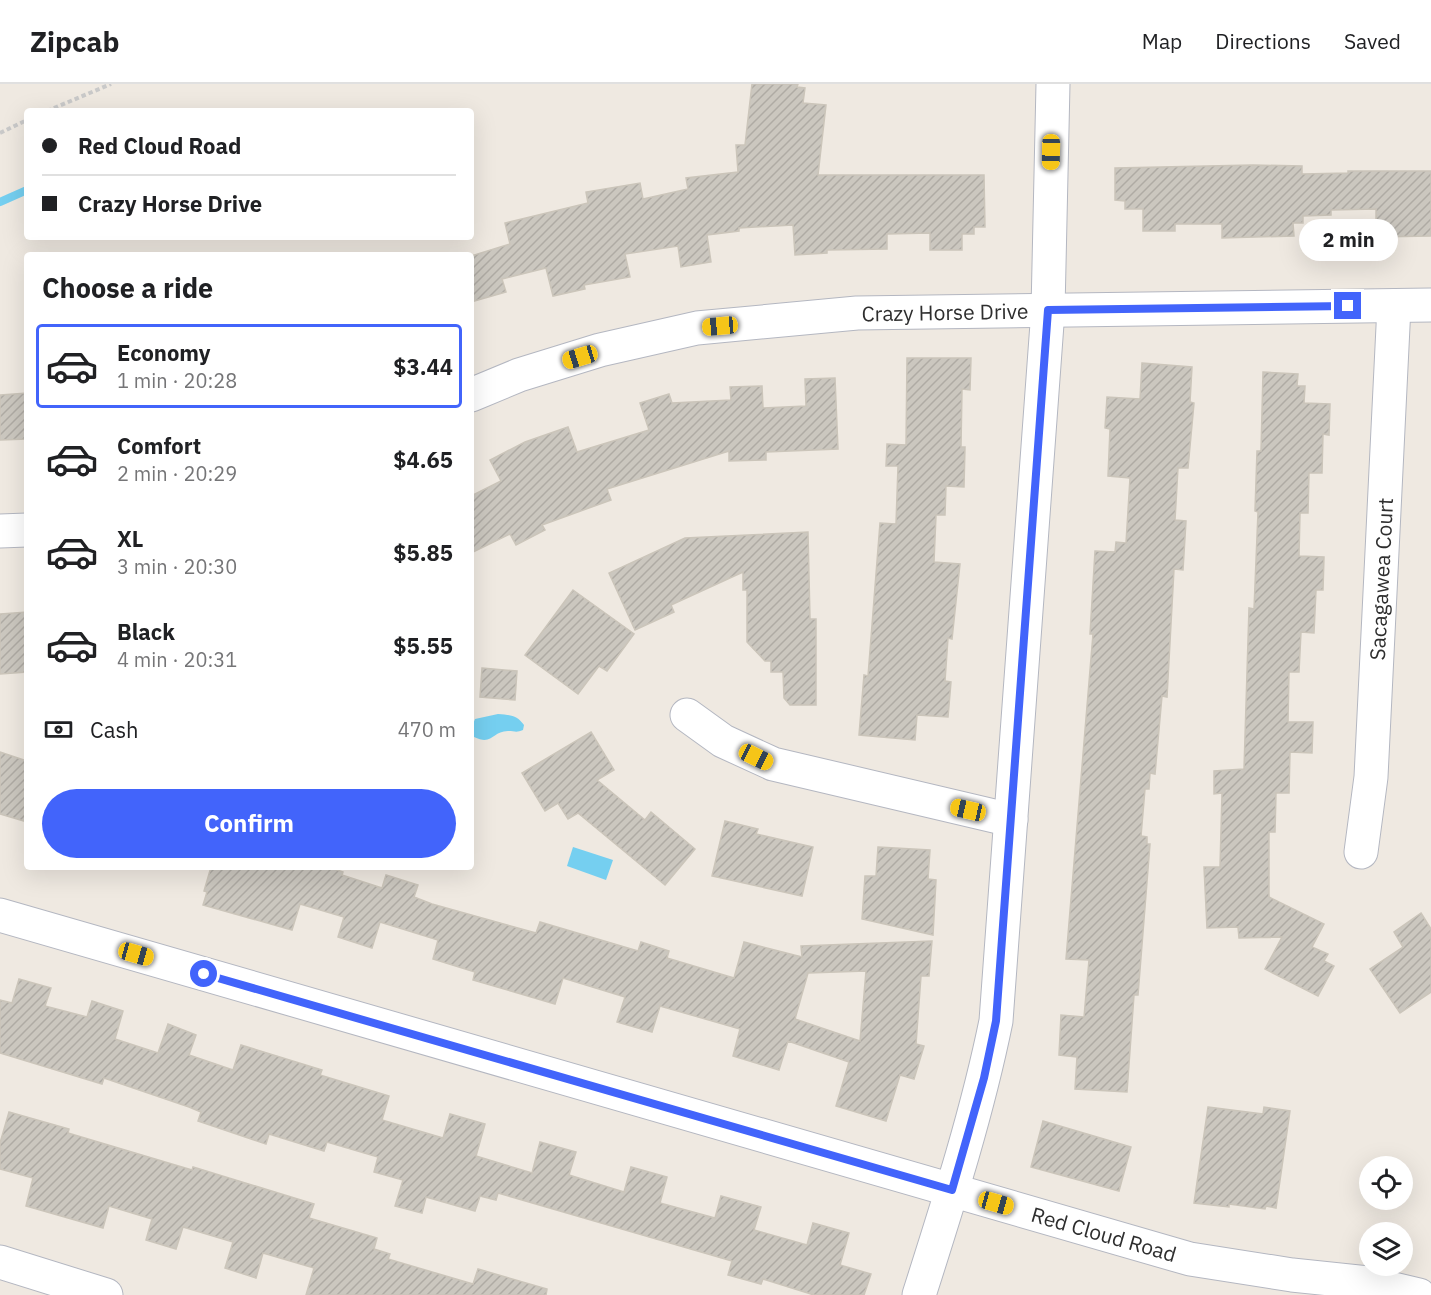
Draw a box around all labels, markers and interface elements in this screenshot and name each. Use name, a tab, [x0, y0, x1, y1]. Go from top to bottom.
text: Zipcab	[30, 23, 119, 60]
text: Map	[1142, 27, 1182, 55]
text: Directions	[1215, 27, 1311, 55]
text: Saved	[1344, 27, 1401, 55]
text: Red Cloud Road	[78, 131, 241, 160]
car	[1042, 134, 1060, 170]
text: Crazy Horse Drive	[78, 189, 262, 218]
callout: 2 min	[1298, 219, 1398, 261]
text: 2 min	[1322, 226, 1375, 253]
text: Choose a ride	[42, 270, 213, 305]
route end	[1334, 292, 1361, 319]
street label: Crazy Horse Drive	[861, 297, 1029, 327]
car	[701, 315, 739, 337]
text: Economy	[117, 338, 211, 367]
icon: car	[45, 339, 99, 393]
car	[560, 343, 600, 371]
text: $3.44	[393, 352, 453, 381]
text: 1 min · 20:28	[117, 367, 237, 394]
text: Comfort	[117, 431, 201, 460]
icon: car	[45, 432, 99, 486]
text: $4.65	[393, 445, 453, 474]
text: 2 min · 20:29	[117, 460, 237, 487]
street label: Sacagawea Court	[1363, 497, 1399, 661]
text: XL	[117, 524, 143, 553]
icon: car	[45, 525, 99, 579]
text: $5.85	[393, 538, 453, 567]
text: 3 min · 20:30	[117, 553, 237, 580]
text: Black	[117, 617, 175, 646]
icon: car	[45, 618, 99, 672]
text: $5.55	[393, 631, 453, 660]
text: 4 min · 20:31	[117, 646, 237, 673]
icon: cash	[42, 713, 75, 746]
text: Cash	[90, 715, 139, 744]
text: 470 m	[398, 716, 456, 743]
car	[736, 741, 776, 773]
button: Confirm	[42, 789, 456, 858]
car	[948, 797, 988, 823]
car	[116, 940, 156, 968]
route start	[190, 960, 217, 987]
map controls	[1359, 1156, 1413, 1276]
button: locate	[1359, 1156, 1413, 1210]
car	[976, 1189, 1016, 1217]
street label: Red Cloud Road	[1028, 1200, 1180, 1268]
button: layers	[1359, 1222, 1413, 1276]

